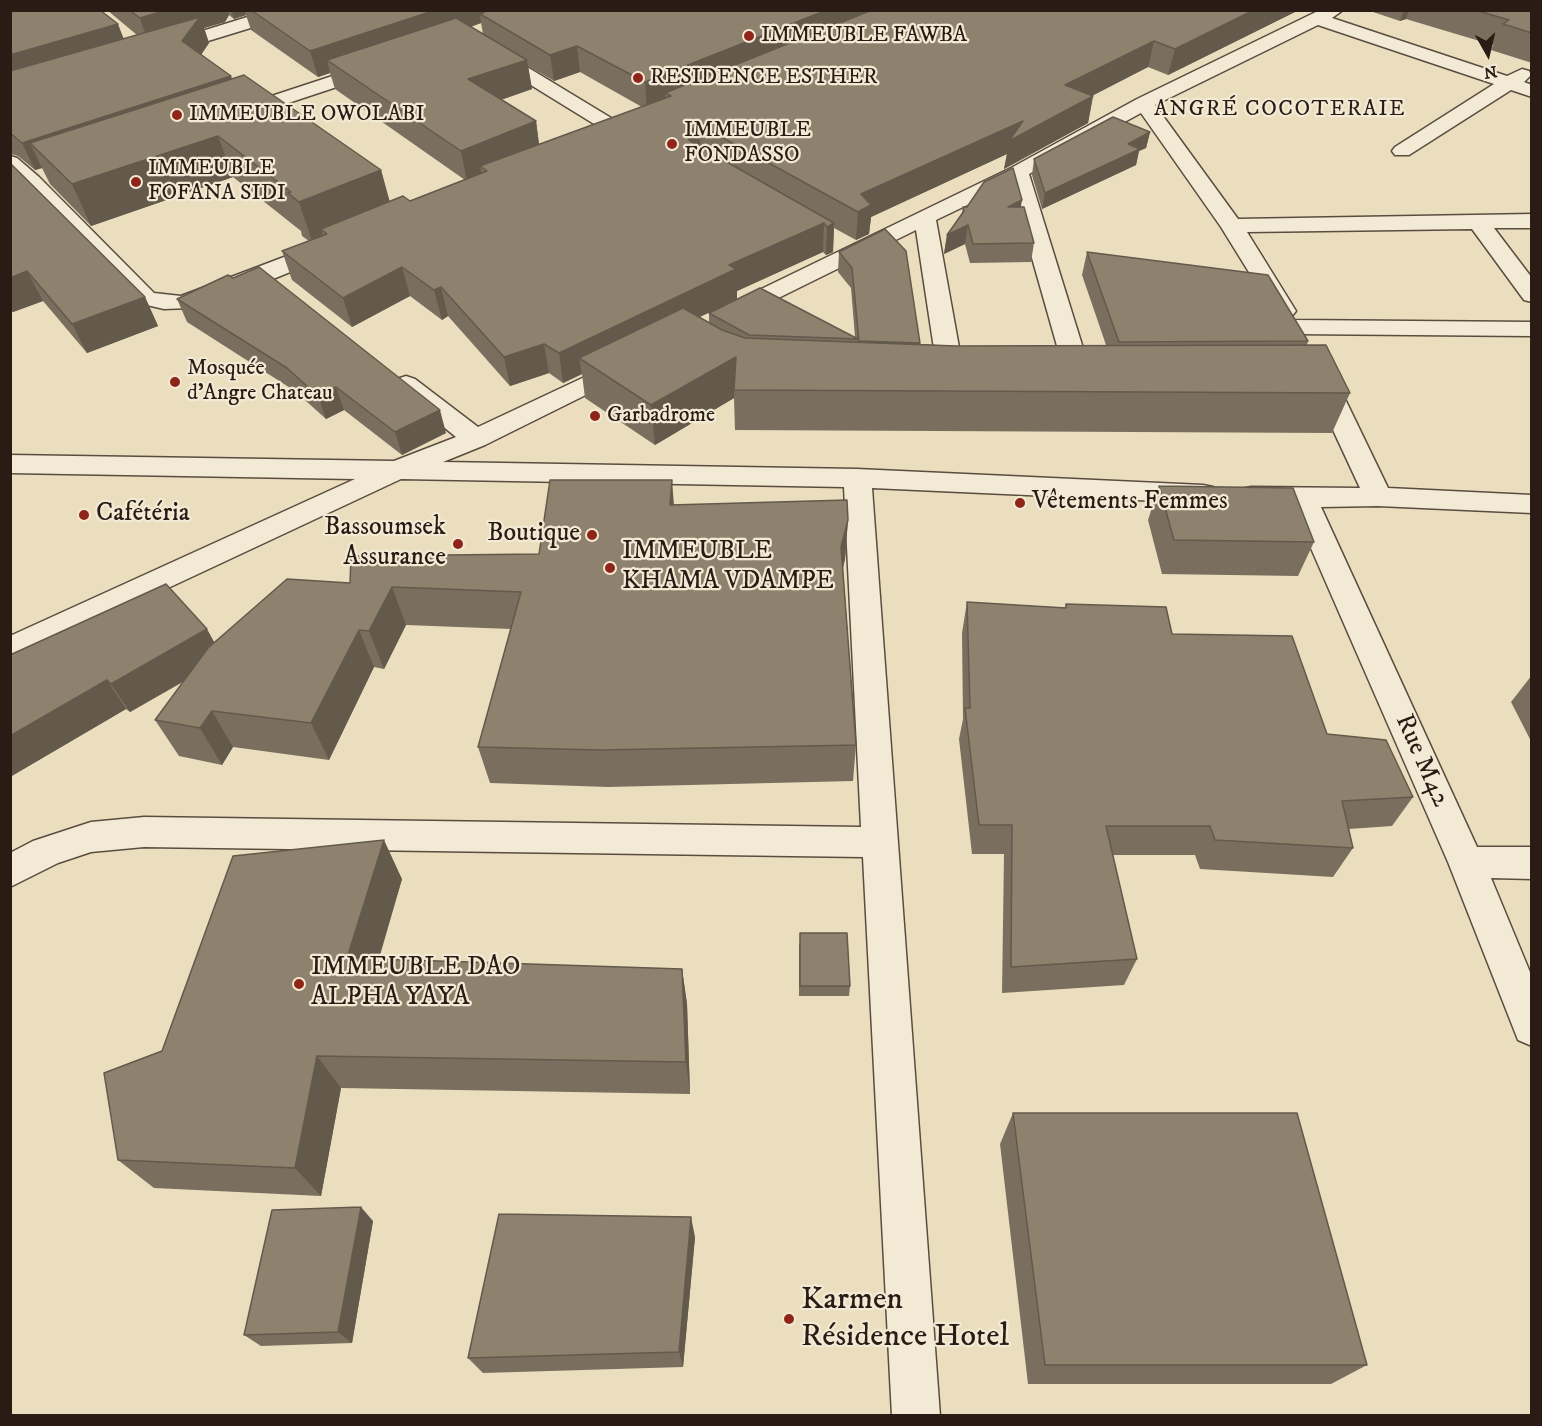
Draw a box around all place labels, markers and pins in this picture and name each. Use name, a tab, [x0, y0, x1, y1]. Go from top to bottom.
place label: IMMEUBLE FAWBA	[761, 23, 967, 49]
marker: IMMEUBLE FAWBA	[742, 29, 756, 43]
place label: RESIDENCE ESTHER	[650, 65, 878, 91]
marker: RESIDENCE ESTHER	[631, 71, 645, 85]
place label: IMMEUBLE OWOLABI	[189, 102, 424, 128]
marker: IMMEUBLE OWOLABI	[170, 108, 184, 122]
place label: IMMEUBLE FONDASSO	[684, 118, 811, 170]
marker: IMMEUBLE FONDASSO	[665, 137, 679, 151]
place label: IMMEUBLE FOFANA SIDI	[148, 156, 286, 208]
marker: IMMEUBLE FOFANA SIDI	[129, 175, 143, 189]
place label: Mosquée d'Angre Chateau	[187, 356, 333, 408]
marker: Mosquée d'Angre Chateau	[168, 375, 182, 389]
place label: Garbadrome	[607, 403, 715, 429]
marker: Garbadrome	[588, 409, 602, 423]
place label: Vêtements Femmes	[1032, 487, 1228, 519]
marker: Vêtements Femmes	[1013, 496, 1027, 510]
place label: Cafétéria	[96, 499, 190, 531]
marker: Cafétéria	[77, 508, 91, 522]
place label: Bassoumsek Assurance	[324, 513, 446, 574]
place label: Boutique	[487, 519, 580, 551]
marker: Boutique	[585, 528, 599, 542]
marker: Bassoumsek Assurance	[451, 537, 465, 551]
place label: IMMEUBLE KHAMA VDAMPE	[622, 537, 834, 598]
marker: IMMEUBLE KHAMA VDAMPE	[603, 561, 617, 575]
place label: IMMEUBLE DAO ALPHA YAYA	[311, 953, 521, 1014]
marker: IMMEUBLE DAO ALPHA YAYA	[292, 977, 306, 991]
place label: Karmen Résidence Hotel	[801, 1282, 1009, 1357]
marker: Karmen Résidence Hotel	[782, 1312, 796, 1326]

